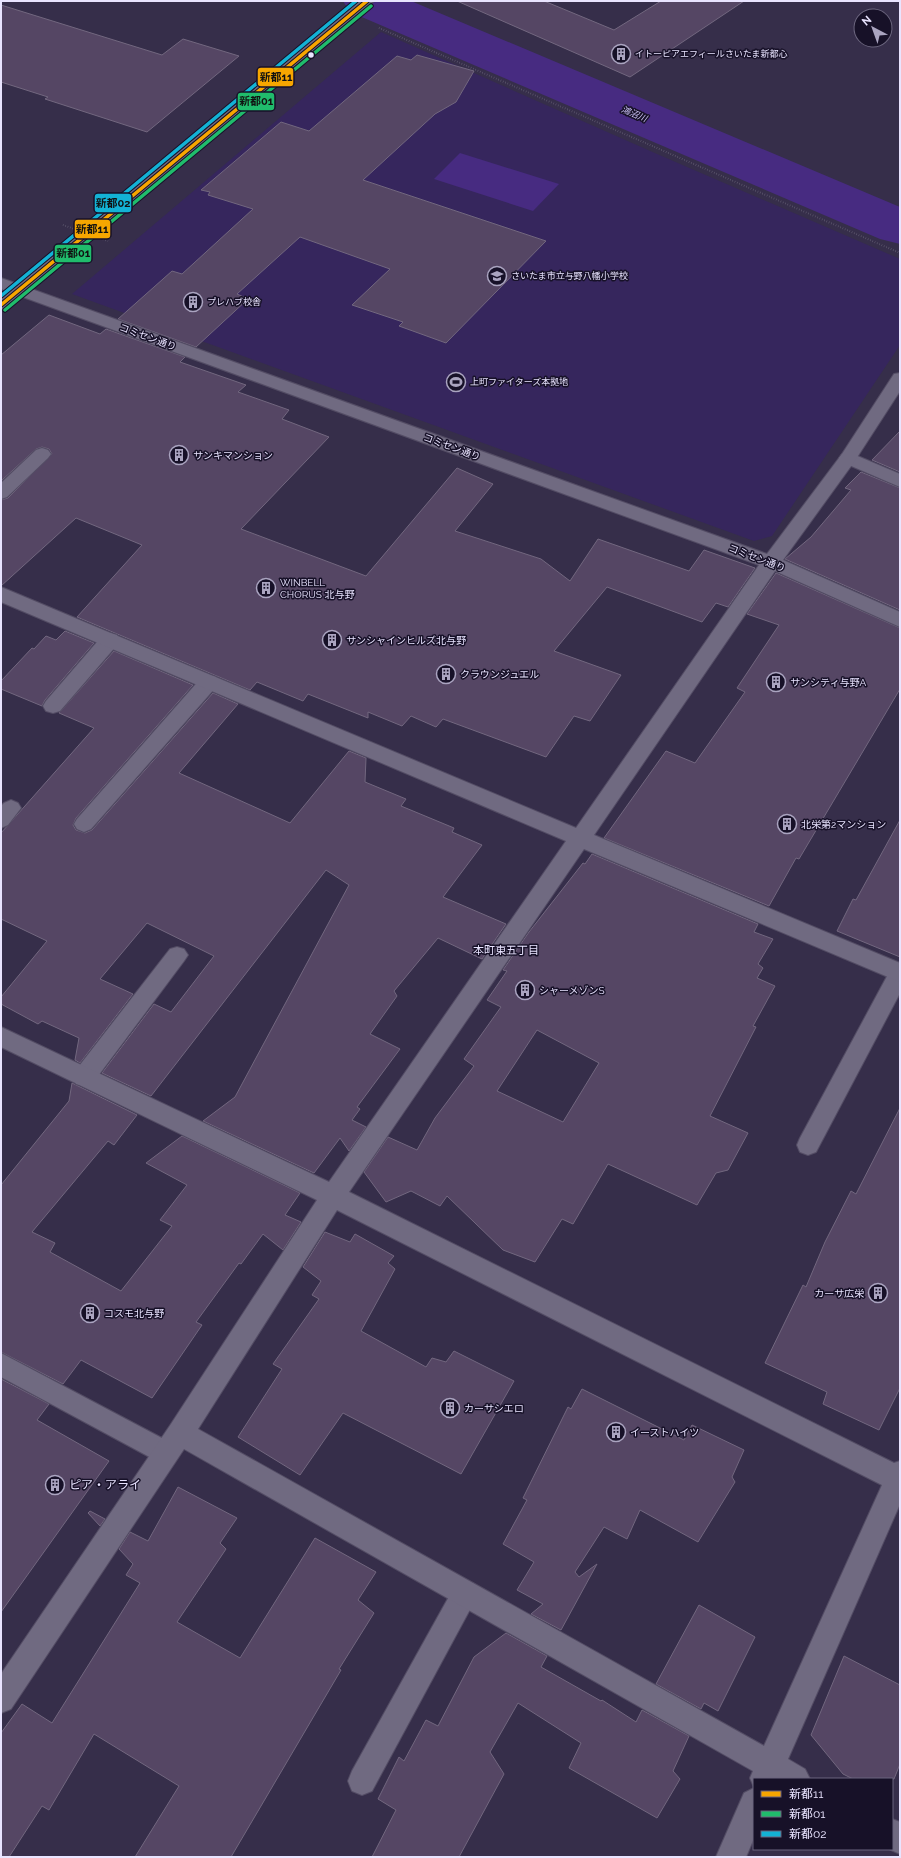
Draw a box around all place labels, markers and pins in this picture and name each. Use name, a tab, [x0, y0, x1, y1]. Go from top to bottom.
building icon: イトーピアエフィールさいたま新都心	[610, 43, 632, 65]
place label: イトーピアエフィールさいたま新都心	[635, 49, 788, 59]
unlabelled marker	[306, 50, 316, 60]
school or university icon: さいたま市立与野八幡小学校	[486, 265, 508, 287]
place label: さいたま市立与野八幡小学校	[511, 271, 628, 281]
building icon: プレハブ校舎	[182, 291, 204, 313]
place label: プレハブ校舎	[207, 297, 261, 307]
sports icon: 上町ファイターズ本拠地	[445, 371, 467, 393]
place label: 上町ファイターズ本拠地	[470, 377, 568, 387]
building icon: サンキマンション	[168, 444, 190, 466]
place label: サンキマンション	[193, 450, 273, 461]
building icon: WINBELL CHORUS 北与野	[255, 577, 277, 599]
place label: WINBELL CHORUS 北与野	[280, 577, 354, 600]
building icon: サンシャインヒルズ北与野	[321, 629, 343, 651]
place label: サンシャインヒルズ北与野	[346, 635, 466, 646]
building icon: クラウンジュエル	[435, 663, 457, 685]
place label: クラウンジュエル	[460, 669, 539, 680]
building icon: サンシティ与野A	[765, 671, 787, 693]
place label: サンシティ与野A	[790, 677, 866, 688]
building icon: 北栄第2マンション	[776, 813, 798, 835]
place label: 北栄第2マンション	[801, 819, 886, 830]
building icon: シャーメゾンS	[514, 979, 536, 1001]
place label: シャーメゾンS	[539, 985, 605, 996]
building icon: カーサ広栄	[867, 1282, 889, 1304]
place label: カーサ広栄	[814, 1288, 865, 1299]
building icon: コスモ北与野	[79, 1302, 101, 1324]
place label: コスモ北与野	[104, 1308, 164, 1319]
building icon: カーサシエロ	[439, 1397, 461, 1419]
place label: カーサシエロ	[464, 1403, 524, 1414]
building icon: イーストハイツ	[605, 1421, 627, 1443]
place label: イーストハイツ	[630, 1427, 699, 1438]
building icon: ピア・アライ	[44, 1474, 66, 1496]
place label: ピア・アライ	[69, 1478, 141, 1492]

